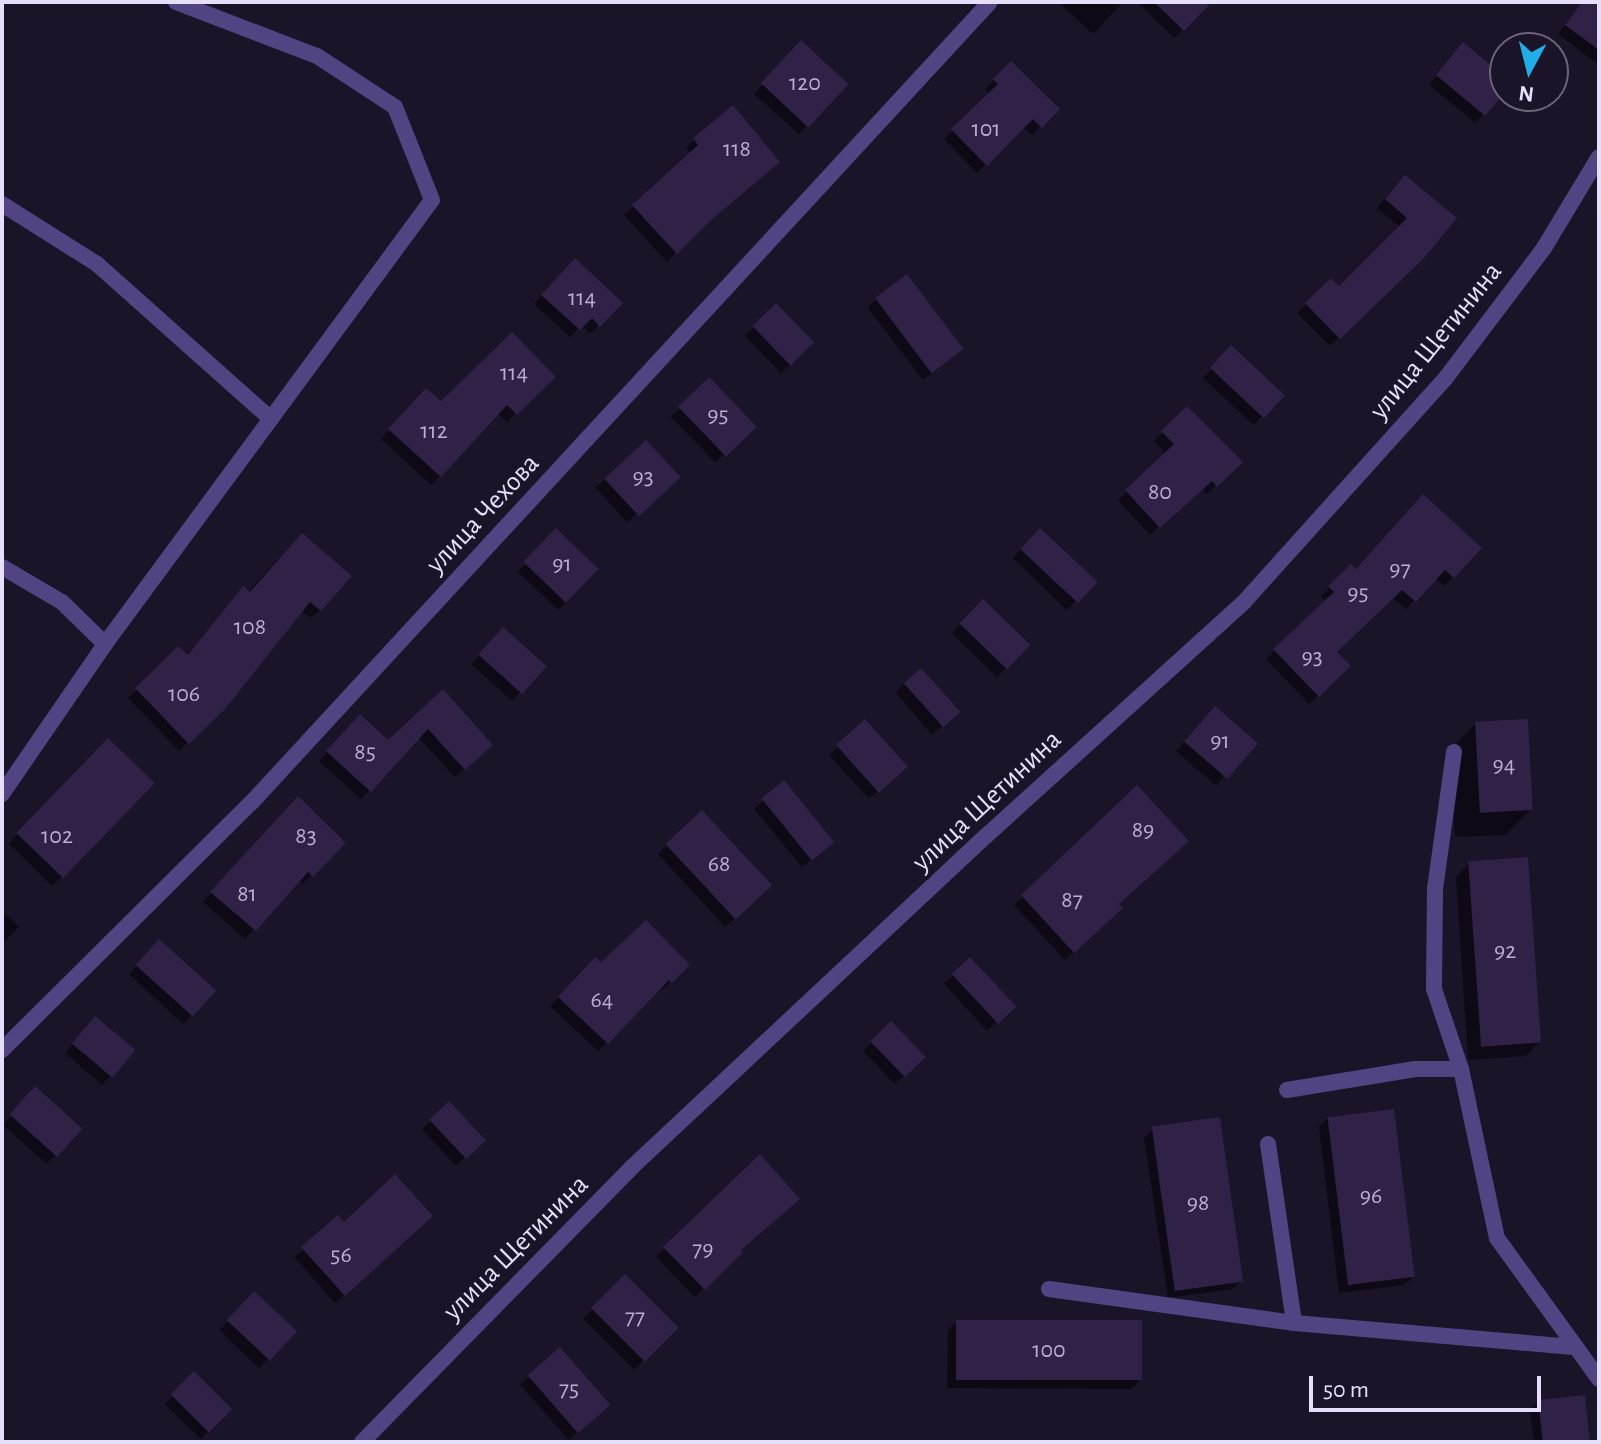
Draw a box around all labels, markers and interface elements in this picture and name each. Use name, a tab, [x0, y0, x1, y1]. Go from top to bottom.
north arrow	[1489, 32, 1569, 112]
house number: 120	[789, 70, 821, 98]
text: N	[1517, 82, 1535, 106]
house number: 101	[971, 116, 1001, 144]
house number: 118	[723, 136, 751, 164]
street label: улица Щетинина	[1362, 256, 1510, 426]
house number: 114	[568, 285, 596, 313]
house number: 114	[500, 360, 528, 388]
house number: 95	[707, 402, 729, 430]
house number: 112	[420, 418, 448, 446]
street label: улица Чехова	[419, 447, 547, 581]
house number: 93	[632, 464, 654, 492]
house number: 80	[1148, 479, 1172, 507]
house number: 91	[552, 551, 572, 579]
house number: 97	[1389, 556, 1411, 584]
house number: 95	[1347, 580, 1369, 608]
house number: 108	[234, 614, 266, 642]
house number: 93	[1301, 644, 1323, 672]
house number: 106	[168, 681, 200, 709]
street label: улица Щетинина	[905, 723, 1069, 879]
house number: 91	[1210, 728, 1230, 756]
house number: 85	[354, 739, 376, 767]
house number: 94	[1493, 752, 1515, 780]
house number: 89	[1132, 817, 1154, 845]
house number: 102	[41, 823, 73, 851]
house number: 83	[295, 823, 317, 851]
house number: 68	[708, 851, 730, 879]
house number: 81	[237, 881, 257, 909]
house number: 87	[1061, 887, 1083, 915]
house number: 92	[1494, 938, 1516, 966]
house number: 64	[591, 987, 613, 1015]
street label: улица Щетинина	[436, 1168, 596, 1328]
house number: 96	[1360, 1183, 1382, 1211]
house number: 98	[1187, 1190, 1209, 1218]
house number: 79	[692, 1236, 714, 1264]
house number: 56	[330, 1242, 352, 1270]
house number: 77	[625, 1304, 645, 1332]
house number: 100	[1032, 1337, 1066, 1365]
scale bar	[1313, 1360, 1545, 1410]
house number: 75	[559, 1376, 579, 1404]
text: 50 m	[1323, 1378, 1369, 1402]

